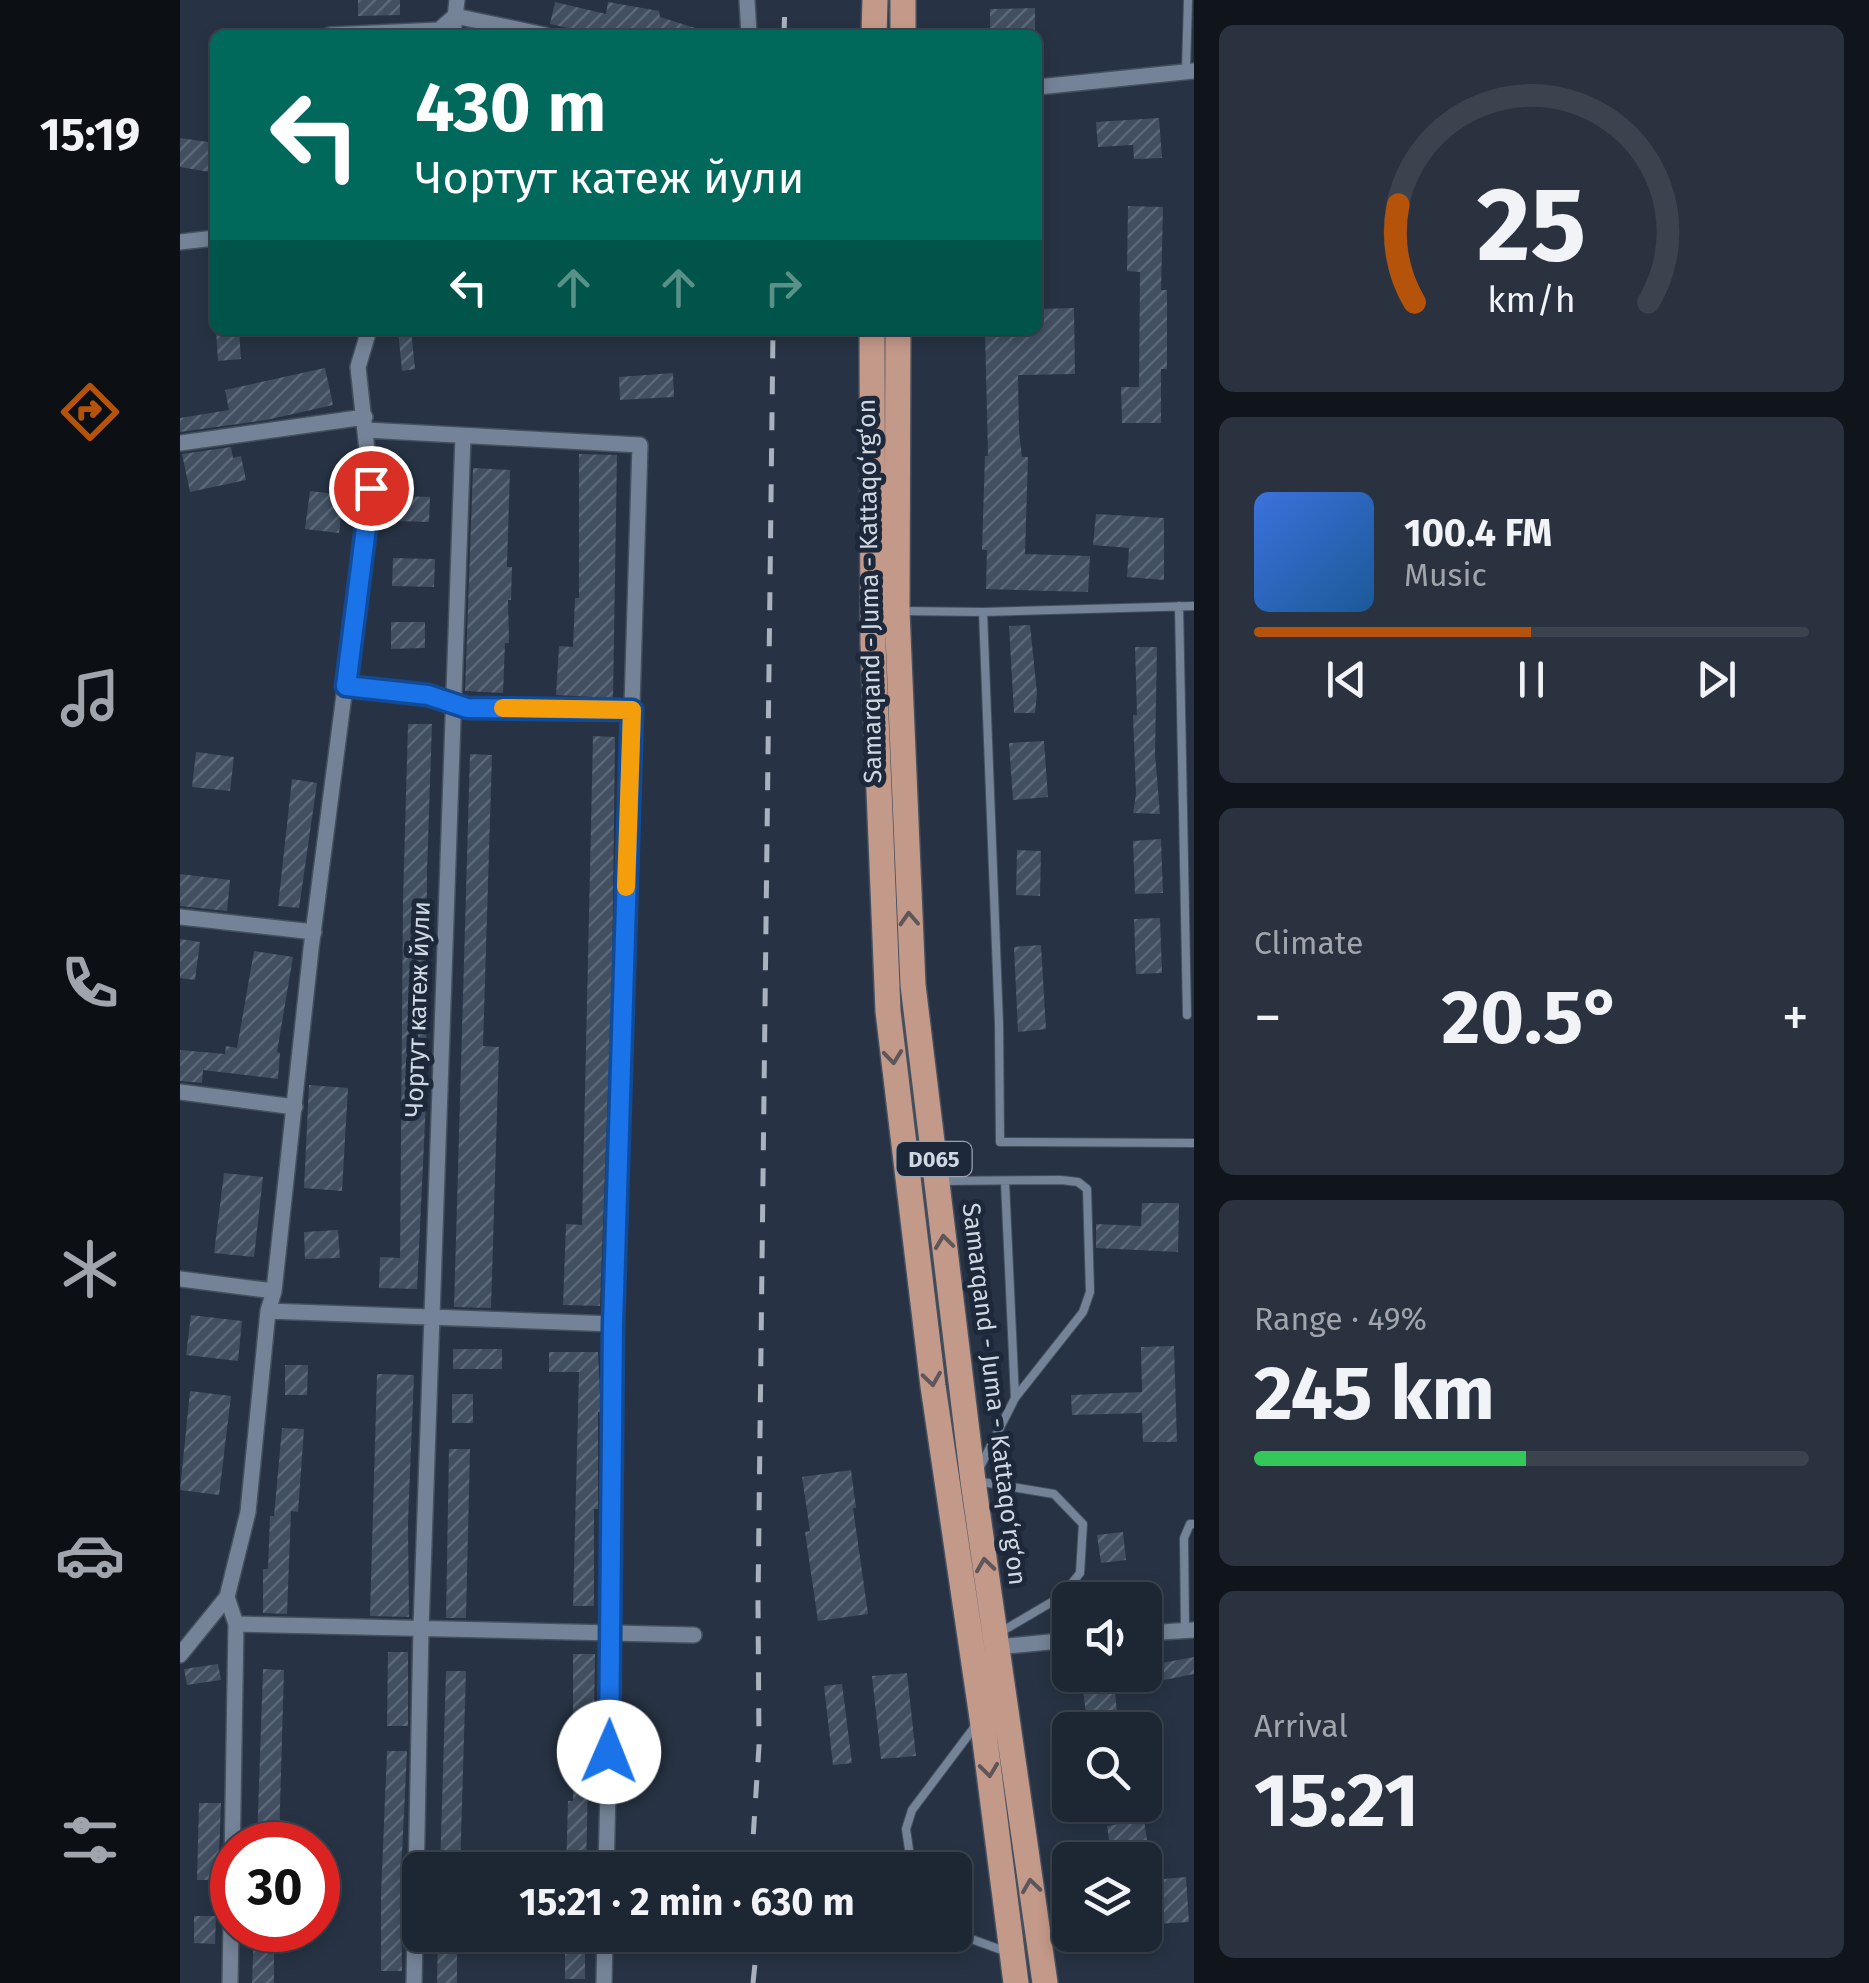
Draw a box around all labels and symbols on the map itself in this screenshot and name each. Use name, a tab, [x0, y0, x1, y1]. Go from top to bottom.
street label: Samarqand - Juma - Kattaqo‘rg‘on	[852, 398, 888, 784]
pin	[329, 446, 414, 531]
street label: Чортут катеж йули	[399, 900, 437, 1118]
one-way arrow	[899, 911, 920, 927]
one-way arrow	[882, 1049, 903, 1065]
road number: D065	[896, 1142, 972, 1176]
street label: Samarqand - Juma - Kattaqo‘rg‘on	[956, 1201, 1032, 1587]
one-way arrow	[934, 1234, 955, 1250]
one-way arrow	[921, 1371, 942, 1388]
one-way arrow	[976, 1556, 997, 1573]
position arrow	[557, 1700, 661, 1804]
one-way arrow	[977, 1762, 998, 1779]
speed limit sign: 30	[210, 1822, 340, 1952]
one-way arrow	[1021, 1878, 1042, 1895]

